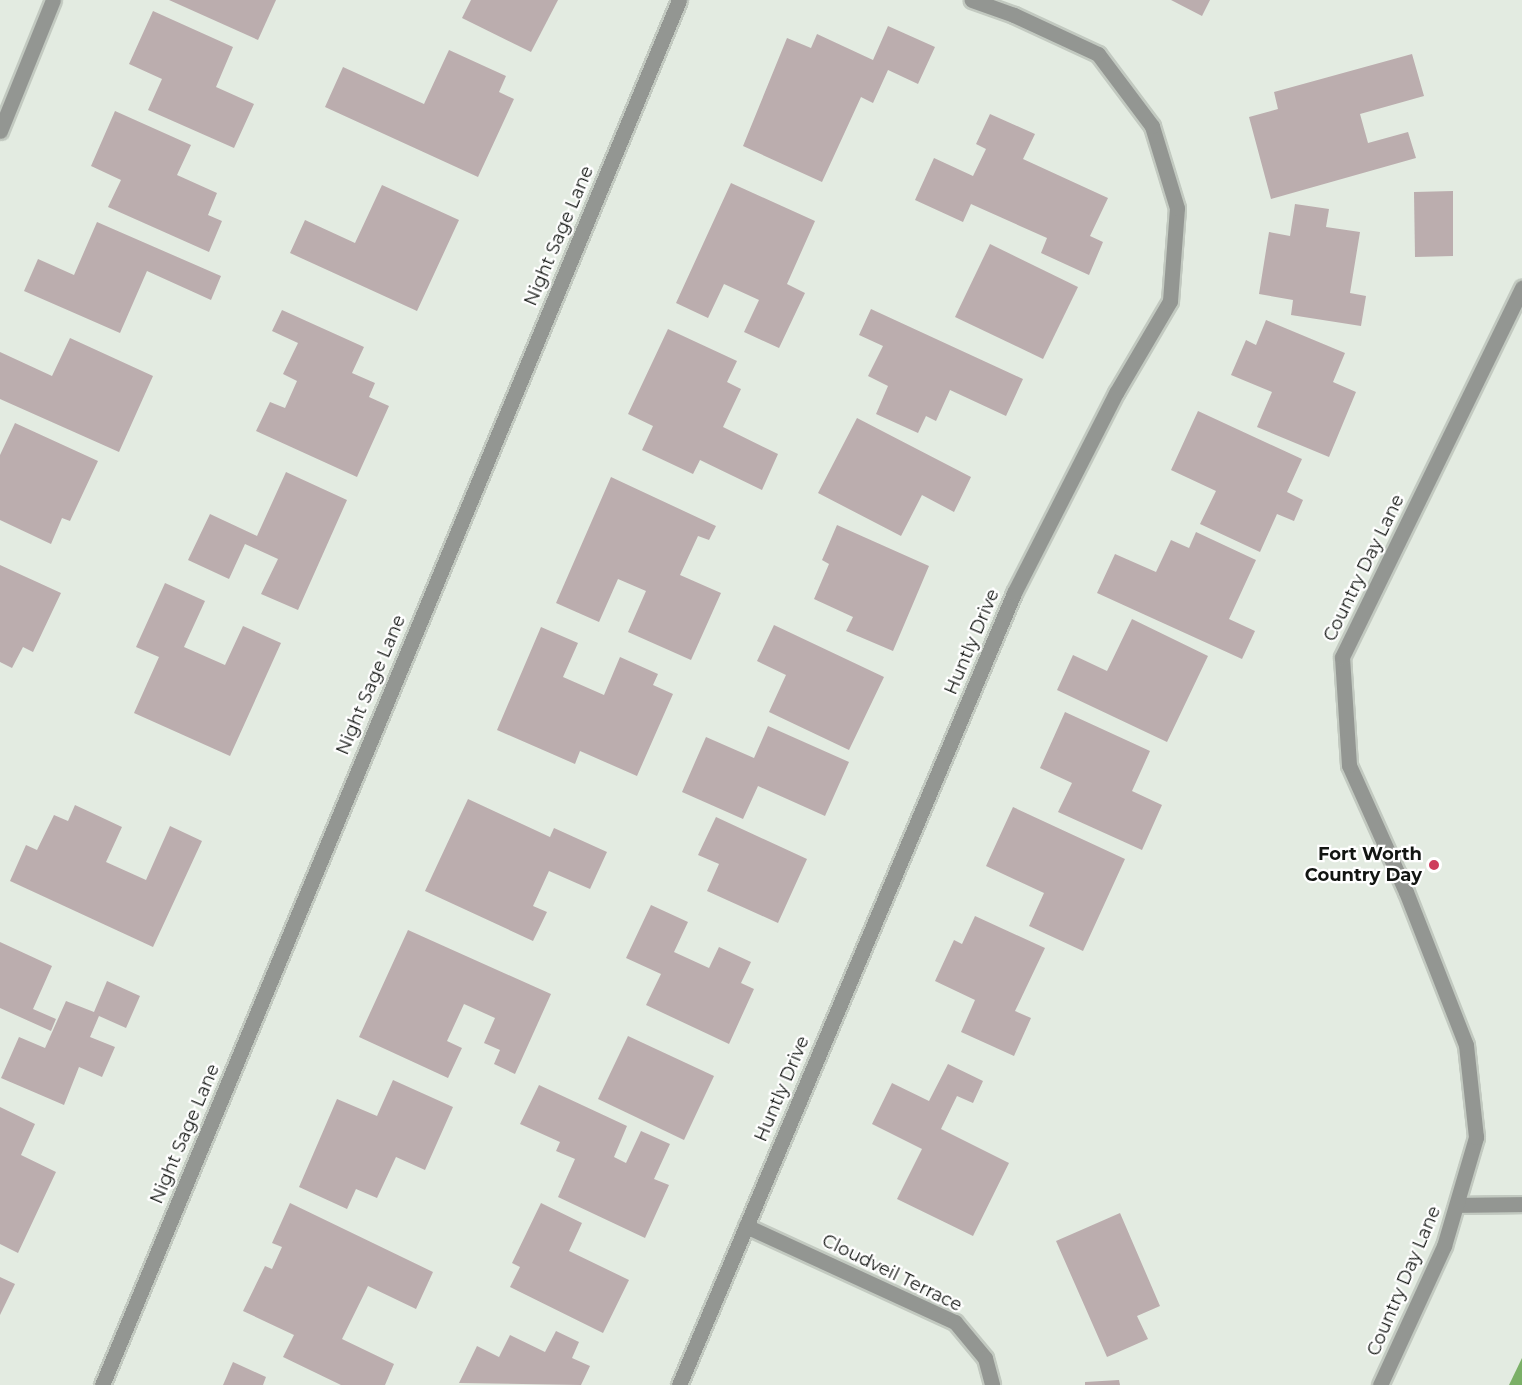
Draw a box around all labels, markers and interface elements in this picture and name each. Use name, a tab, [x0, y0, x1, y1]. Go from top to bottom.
street label: Night Sage Lane	[520, 163, 598, 309]
street label: Country Day Lane	[1319, 491, 1409, 645]
street label: Huntly Drive	[940, 586, 1004, 698]
street label: Night Sage Lane	[332, 612, 410, 758]
place label: Fort Worth Country Day	[1305, 844, 1422, 886]
marker: Fort Worth Country Day	[1427, 858, 1441, 872]
street label: Huntly Drive	[750, 1033, 814, 1145]
street label: Night Sage Lane	[146, 1061, 224, 1207]
street label: Country Day Lane	[1363, 1203, 1445, 1359]
street label: Cloudveil Terrace	[818, 1230, 966, 1316]

